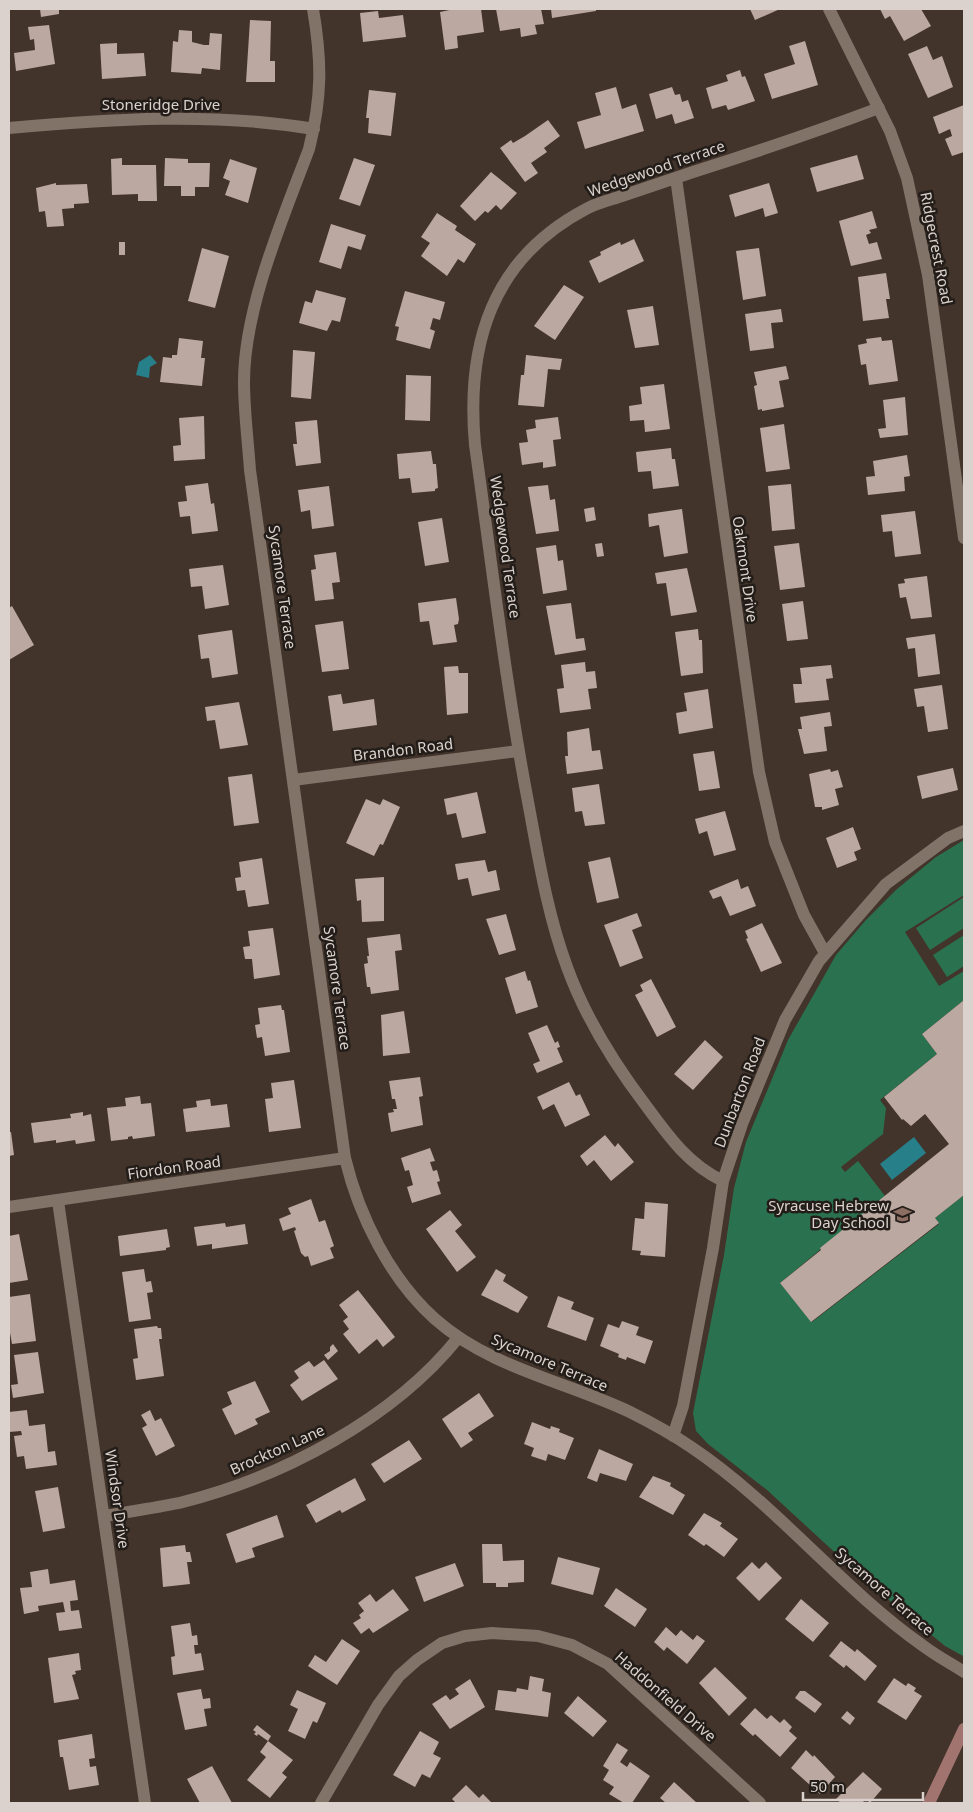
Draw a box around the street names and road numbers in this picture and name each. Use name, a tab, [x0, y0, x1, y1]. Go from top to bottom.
street label: Stoneridge Drive	[102, 94, 220, 114]
street label: Wedgewood Terrace	[585, 135, 727, 201]
street label: Ridgecrest Road	[916, 190, 958, 306]
street label: Wedgewood Terrace	[486, 474, 526, 620]
street label: Oakmont Drive	[729, 515, 763, 623]
street label: Sycamore Terrace	[264, 524, 302, 650]
street label: Brandon Road	[352, 733, 454, 765]
street label: Sycamore Terrace	[319, 925, 357, 1051]
street label: Dunbarton Road	[709, 1034, 769, 1150]
street label: Fiordon Road	[126, 1151, 222, 1183]
street label: Sycamore Terrace	[489, 1328, 611, 1396]
street label: Brockton Lane	[227, 1419, 327, 1479]
street label: Windsor Drive	[101, 1448, 135, 1550]
street label: Sycamore Terrace	[831, 1543, 939, 1639]
street label: Haddonfield Drive	[611, 1646, 721, 1746]

